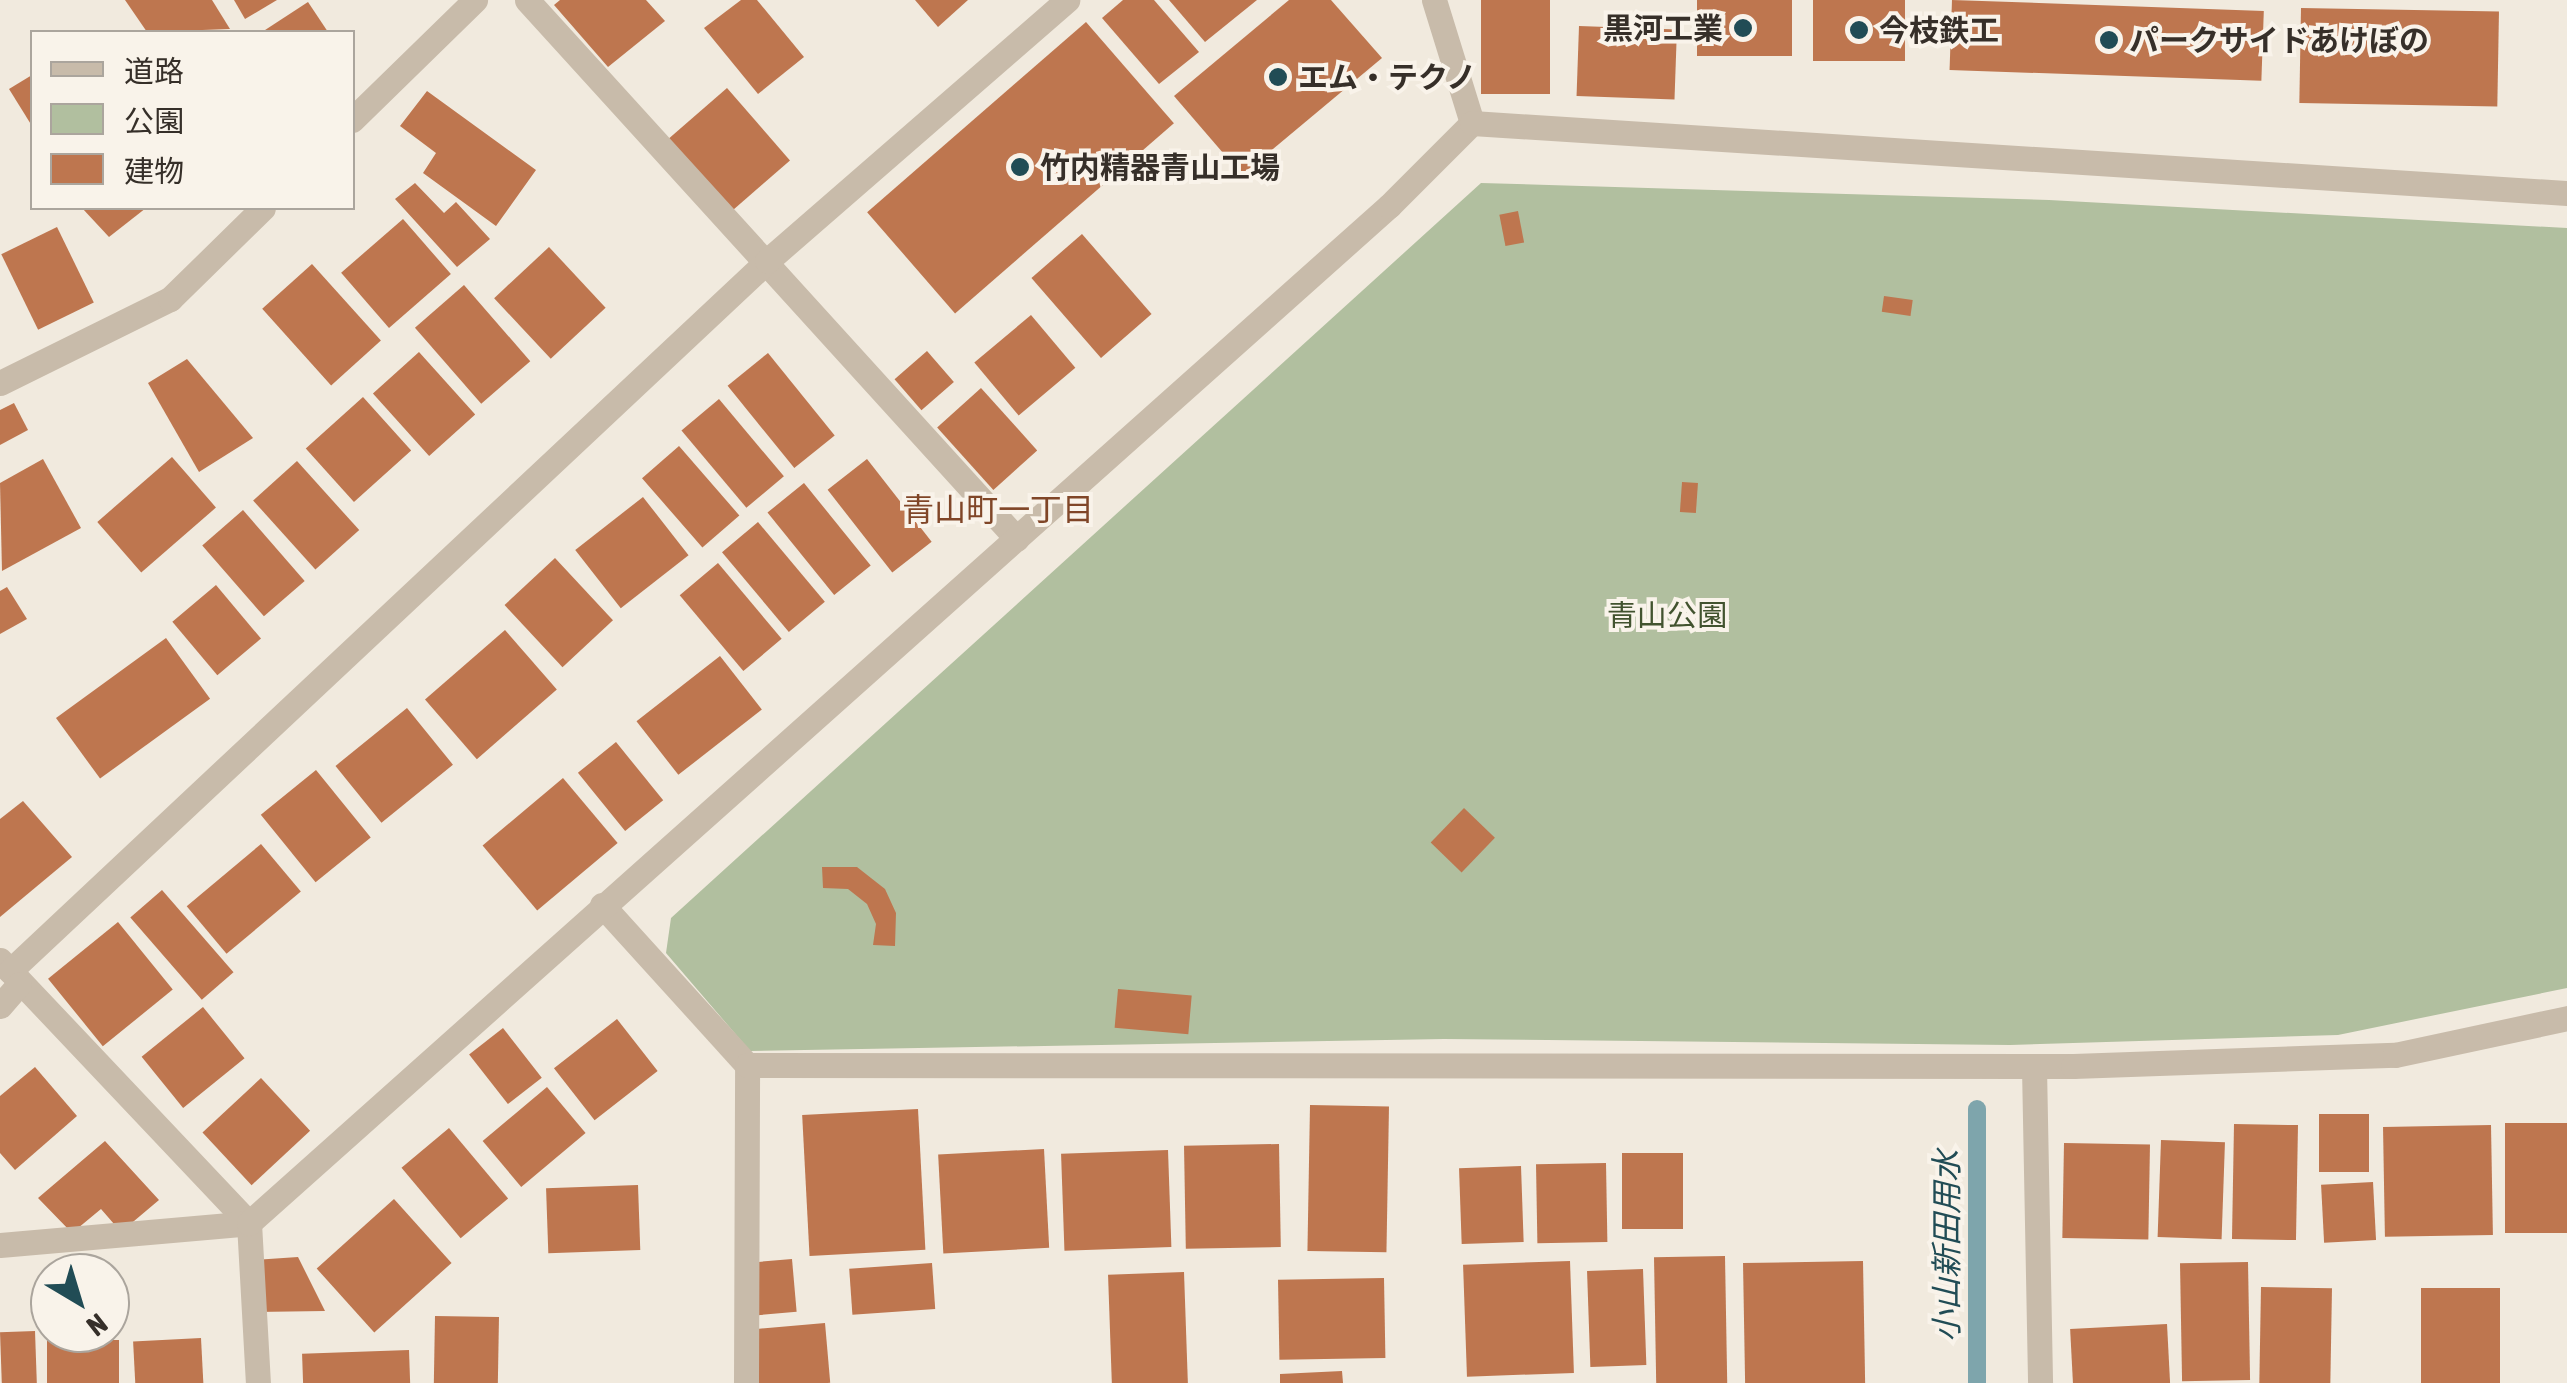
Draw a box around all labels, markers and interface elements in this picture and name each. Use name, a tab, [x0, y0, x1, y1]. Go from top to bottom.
place label: 黒河工業	[1603, 10, 1723, 46]
place label: 今枝鉄工	[1879, 12, 1999, 48]
marker: 黒河工業	[1732, 17, 1754, 39]
marker: 今枝鉄工	[1848, 19, 1870, 41]
place label: パークサイドあけぼの	[2129, 22, 2429, 58]
marker: パークサイドあけぼの	[2098, 29, 2120, 51]
legend	[30, 30, 355, 210]
text: 道路	[124, 54, 184, 88]
place label: エム・テクノ	[1298, 59, 1478, 95]
marker: エム・テクノ	[1267, 66, 1289, 88]
text: 公園	[124, 104, 184, 138]
place label: 竹内精器青山工場	[1040, 149, 1280, 185]
text: 建物	[124, 154, 184, 188]
marker: 竹内精器青山工場	[1009, 156, 1031, 178]
district label: 青山町一丁目	[902, 491, 1094, 529]
park label: 青山公園	[1607, 597, 1727, 633]
water label: 小山新田用水	[1928, 1150, 1966, 1342]
north arrow	[30, 1253, 130, 1353]
text: N	[81, 1307, 114, 1343]

